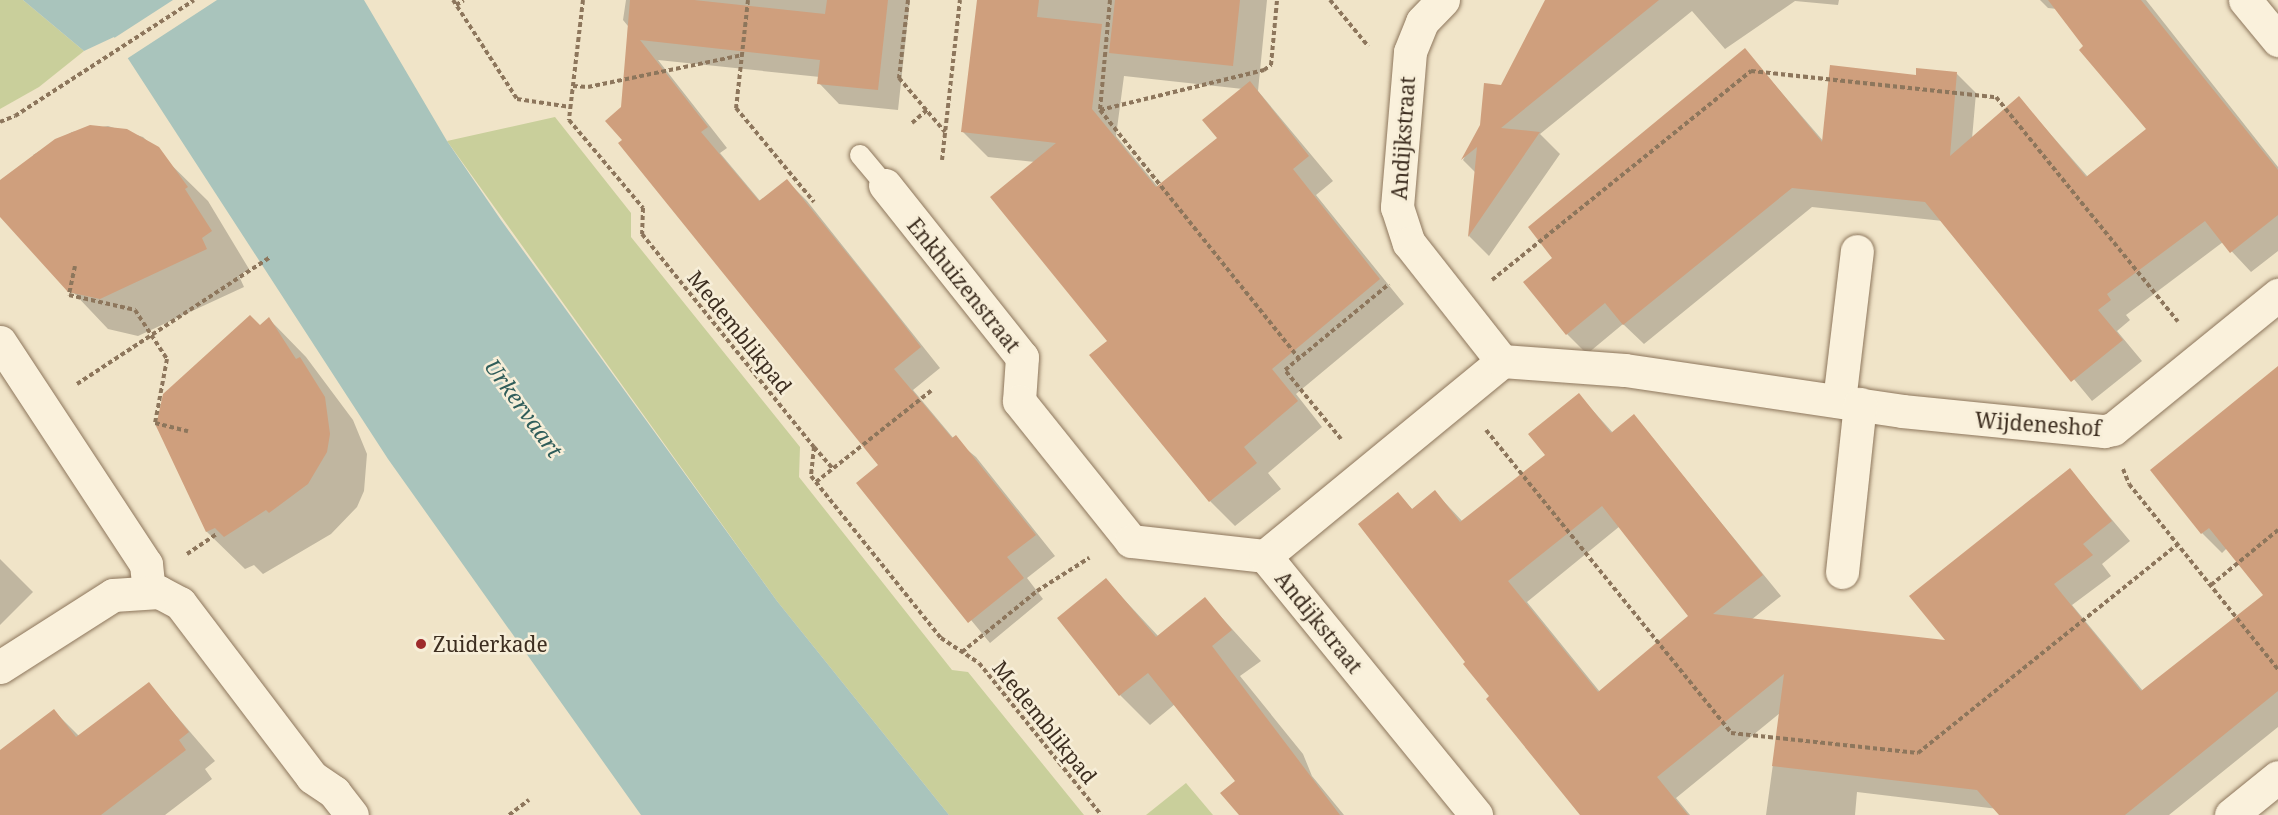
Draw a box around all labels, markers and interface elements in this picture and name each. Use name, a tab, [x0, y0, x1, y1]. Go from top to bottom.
street label: Andijkstraat	[1386, 75, 1420, 201]
street label: Enkhuizenstraat	[902, 213, 1026, 357]
street label: Medemblikpad	[683, 265, 797, 399]
water label: Urkervaart	[479, 354, 569, 462]
street label: Wijdeneshof	[1974, 407, 2102, 441]
street label: Andijkstraat	[1270, 566, 1368, 678]
place label: Zuiderkade	[433, 631, 548, 657]
marker: Zuiderkade	[414, 637, 428, 651]
street label: Medemblikpad	[988, 655, 1102, 789]

